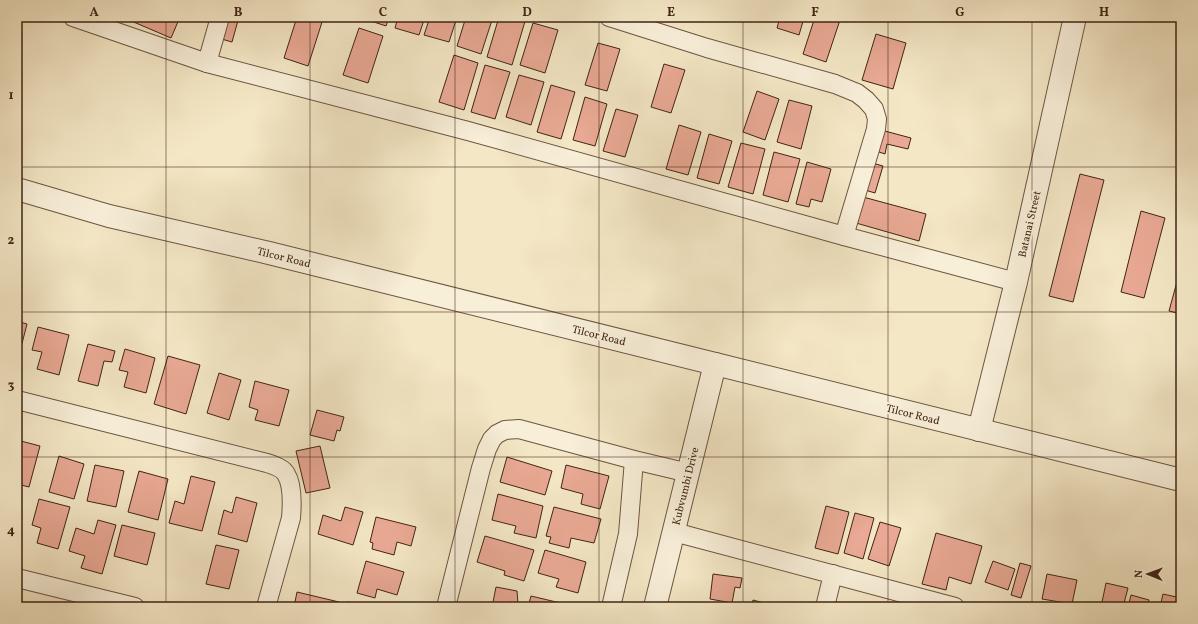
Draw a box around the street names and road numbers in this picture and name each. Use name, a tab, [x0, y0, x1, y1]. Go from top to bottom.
street label: Batanai Street	[1016, 189, 1045, 259]
street label: Tilcor Road	[255, 245, 312, 272]
street label: Tilcor Road	[570, 323, 627, 350]
street label: Tilcor Road	[884, 402, 941, 429]
street label: Kubvumbi Drive	[670, 446, 703, 527]

